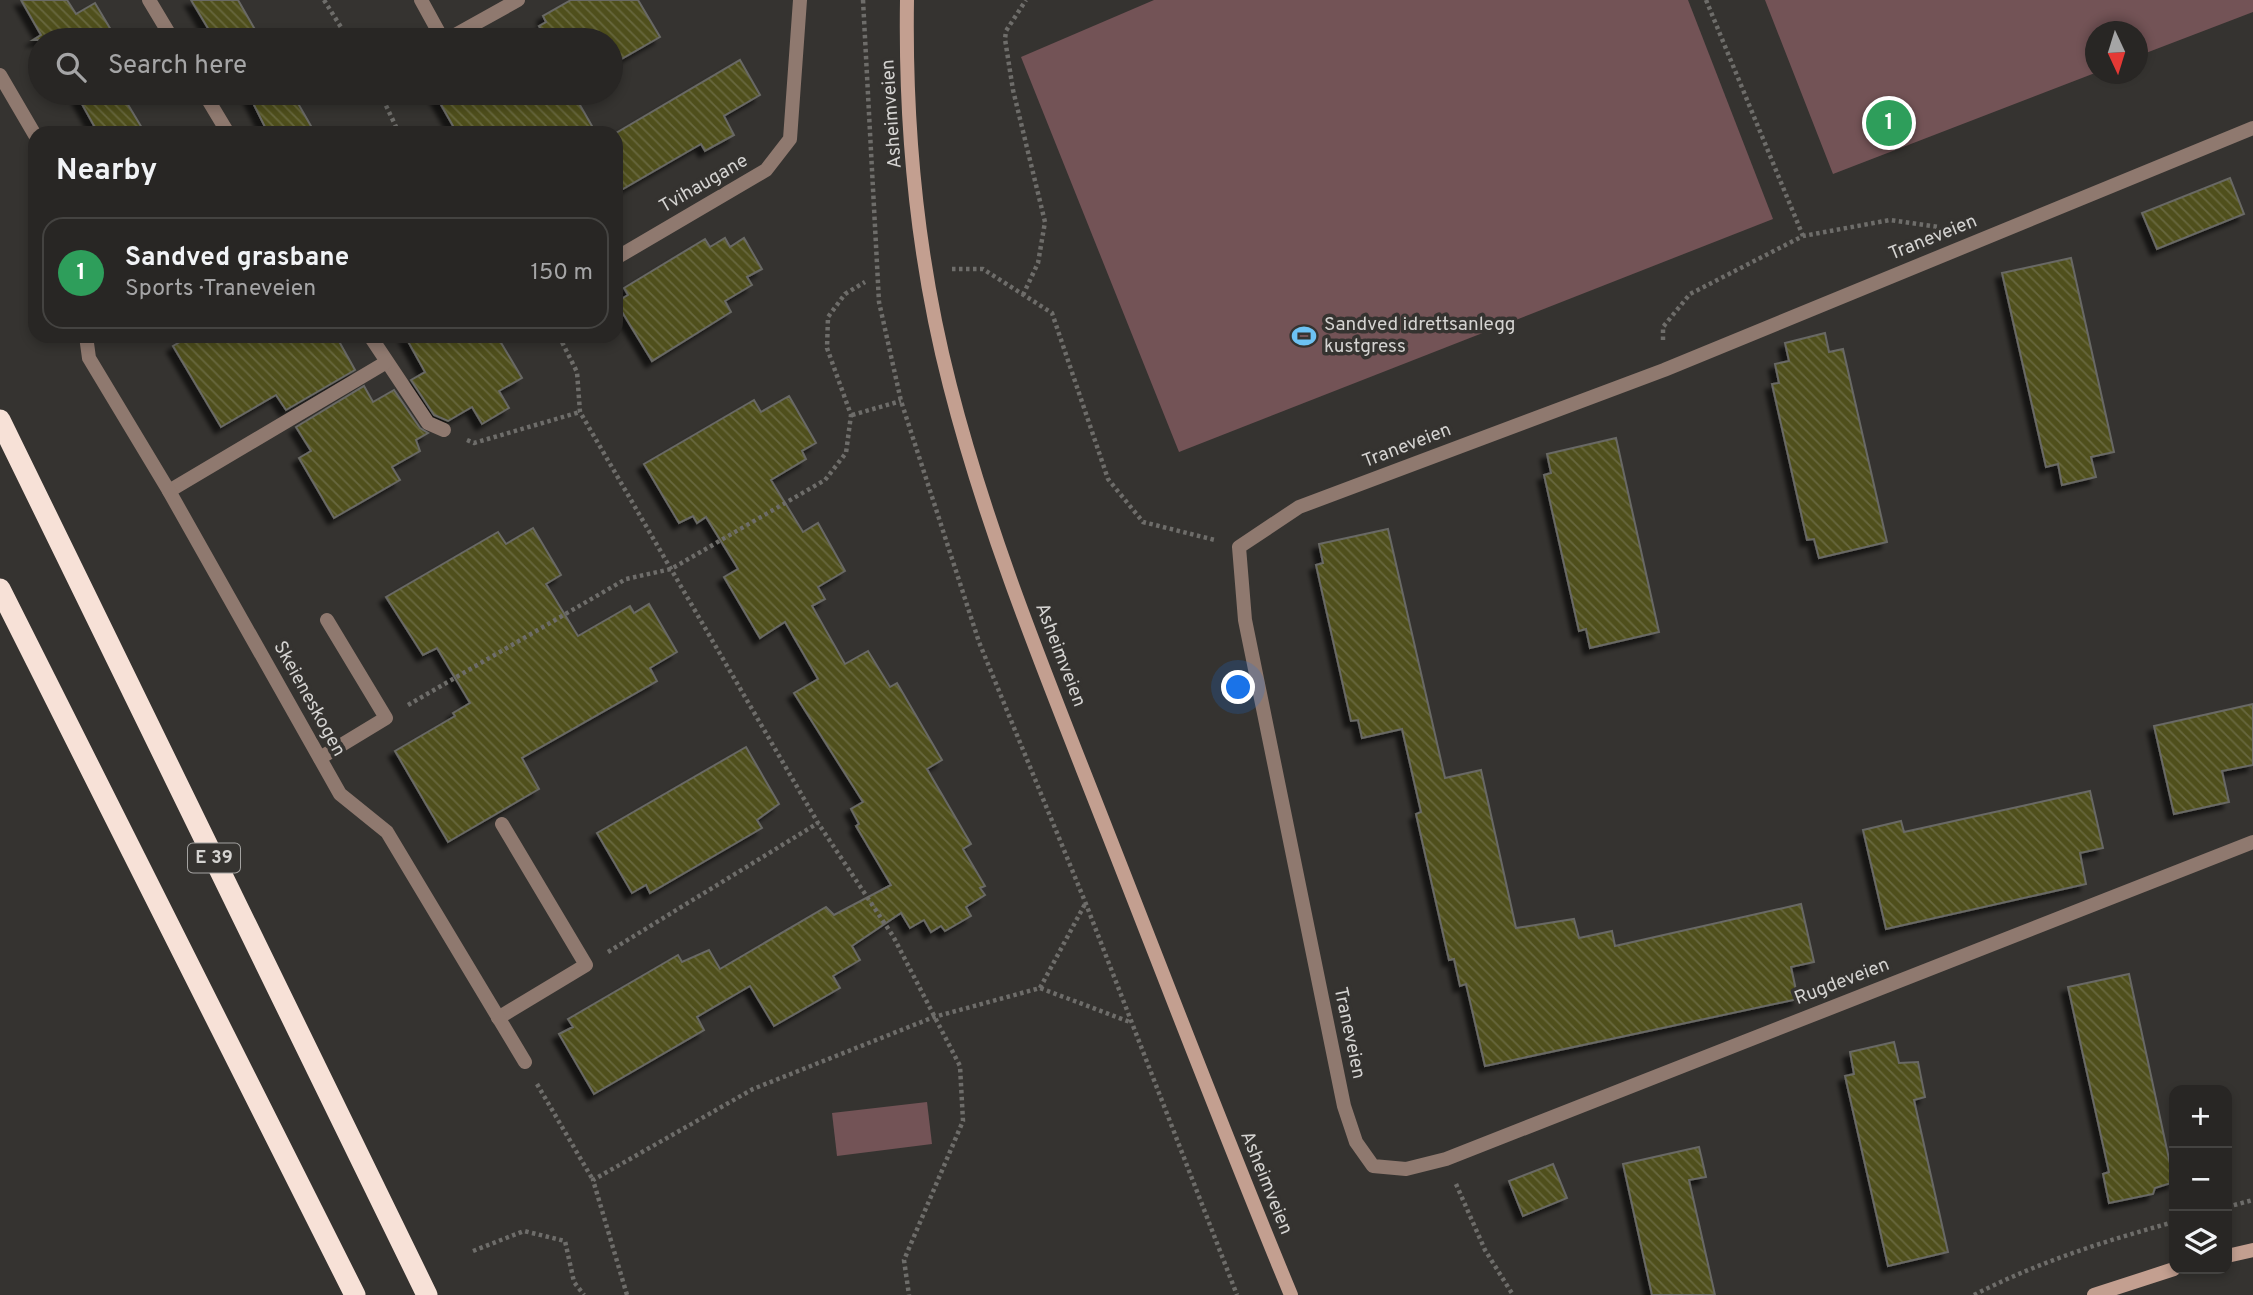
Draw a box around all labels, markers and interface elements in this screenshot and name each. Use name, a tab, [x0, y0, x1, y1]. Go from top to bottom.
north arrow	[2085, 21, 2148, 84]
search box	[28, 28, 623, 105]
icon: search	[52, 48, 90, 86]
text: Search here	[108, 50, 247, 83]
street label: Asheimveien	[876, 58, 908, 170]
pin: 1	[1866, 97, 1912, 149]
street label: Tvihaugane	[655, 149, 753, 219]
text: Nearby	[56, 153, 157, 190]
street label: Traneveien	[1885, 209, 1981, 267]
text: Sandved grasbane	[125, 242, 349, 275]
text: 1	[76, 259, 86, 288]
text: 150 m	[531, 259, 593, 288]
text: Sports · Traneveien	[125, 275, 316, 304]
place label: Sandved idrettsanlegg kustgress	[1324, 313, 1515, 359]
sports icon: Sandved idrettsanlegg kustgress	[1290, 322, 1318, 350]
street label: Traneveien	[1359, 418, 1455, 474]
street label: Asheimveien	[1029, 600, 1091, 710]
street label: Skeieneskogen	[267, 637, 351, 761]
your location	[1221, 670, 1255, 704]
road number: E 39	[188, 844, 240, 872]
street label: Rugdeveien	[1791, 953, 1893, 1011]
street label: Traneveien	[1328, 985, 1370, 1081]
map controls	[2169, 1085, 2232, 1274]
button: +	[2169, 1085, 2232, 1148]
street label: Asheimveien	[1234, 1128, 1298, 1238]
button: −	[2169, 1148, 2232, 1211]
button: layers	[2169, 1211, 2232, 1274]

